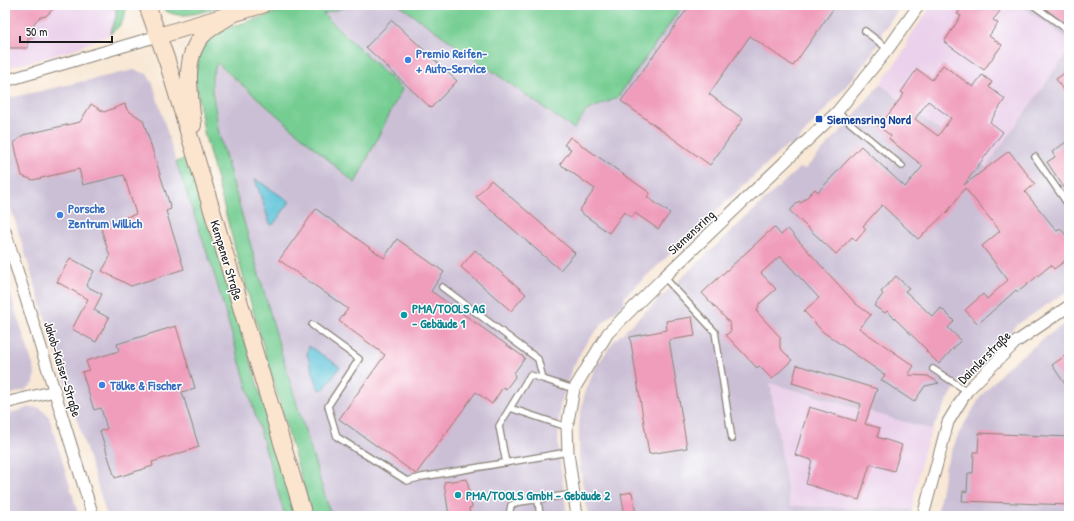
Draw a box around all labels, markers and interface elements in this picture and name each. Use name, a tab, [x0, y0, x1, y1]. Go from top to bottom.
scale bar	[20, 18, 112, 44]
text: 50 m	[26, 23, 47, 40]
place label: Premio Reifen- + Auto-Service	[416, 44, 488, 77]
marker: Premio Reifen- + Auto-Service	[403, 55, 413, 65]
place label: Siemensring Nord	[827, 110, 912, 129]
marker: Siemensring Nord	[814, 114, 824, 124]
place label: Porsche Zentrum Willich	[68, 199, 143, 232]
street label: Siemensring	[663, 205, 719, 259]
marker: Porsche Zentrum Willich	[55, 210, 65, 220]
street label: Kempener Straße	[206, 218, 248, 302]
place label: PMA/TOOLS AG - Gebäude 1	[412, 299, 486, 332]
marker: PMA/TOOLS AG - Gebäude 1	[399, 310, 409, 320]
street label: Jakob-Kaiser-Straße	[40, 319, 86, 419]
street label: Daimlerstraße	[953, 326, 1015, 388]
place label: Tölke & Fischer	[109, 376, 183, 394]
marker: Tölke & Fischer	[97, 380, 107, 390]
place label: PMA/TOOLS GmbH - Gebäude 2	[466, 486, 611, 504]
marker: PMA/TOOLS GmbH - Gebäude 2	[453, 490, 463, 500]

